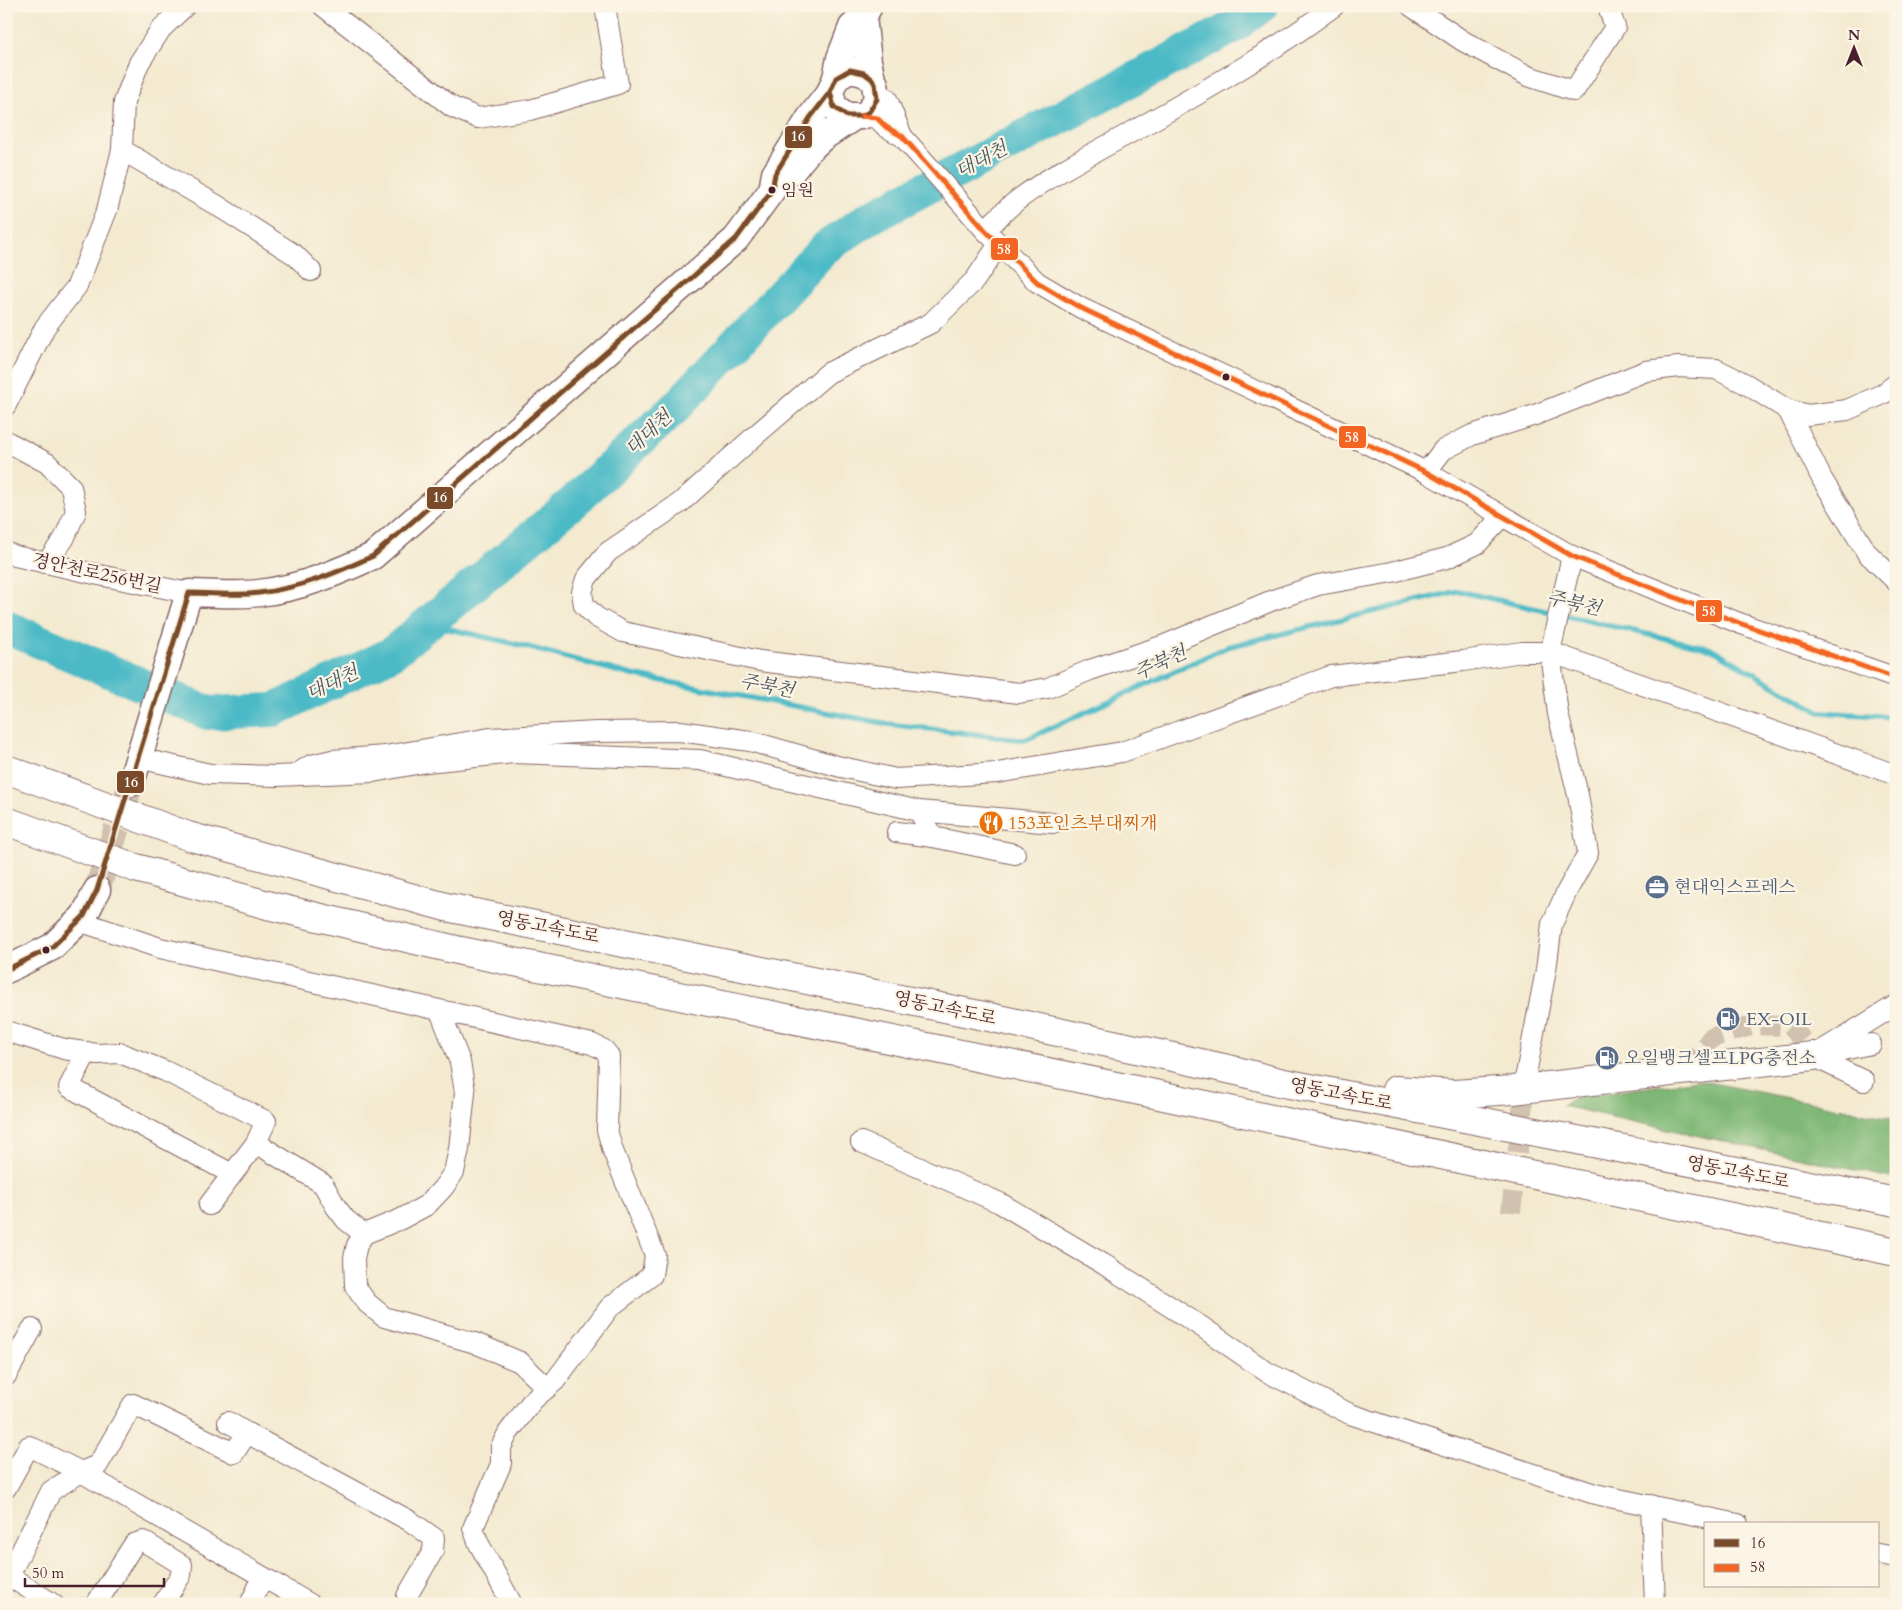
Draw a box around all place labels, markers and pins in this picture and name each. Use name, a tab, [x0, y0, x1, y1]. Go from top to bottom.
place label: 임원	[781, 179, 814, 202]
marker: 임원	[767, 185, 777, 195]
unlabelled marker	[1221, 372, 1231, 382]
restaurant icon: 153포인츠부대찌개	[978, 810, 1004, 836]
place label: 153포인츠부대찌개	[1008, 811, 1157, 836]
office icon: 현대익스프레스	[1644, 874, 1670, 900]
place label: 현대익스프레스	[1674, 875, 1796, 900]
unlabelled marker	[41, 945, 51, 955]
fuel station icon: EX-OIL	[1715, 1006, 1741, 1032]
place label: EX-OIL	[1746, 1007, 1812, 1032]
fuel station icon: 오일뱅크셀프LPG충전소	[1594, 1045, 1620, 1071]
place label: 오일뱅크셀프LPG충전소	[1624, 1046, 1816, 1071]

